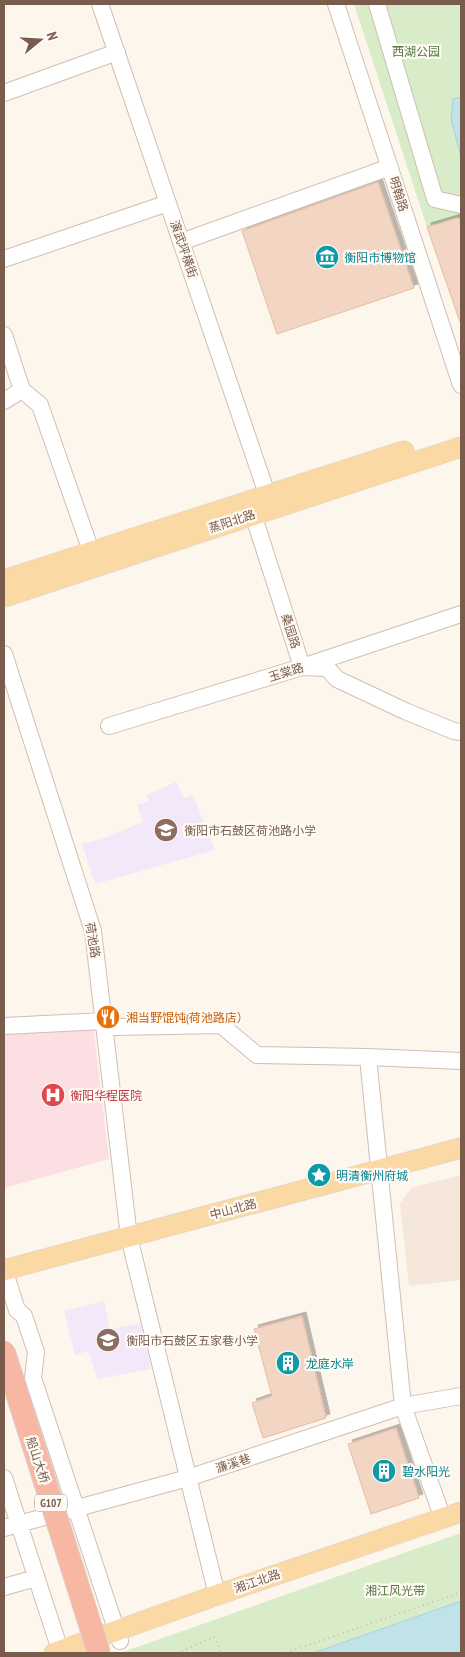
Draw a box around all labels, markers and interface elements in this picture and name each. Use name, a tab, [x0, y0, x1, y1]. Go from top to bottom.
north arrow	[15, 15, 65, 65]
text: N	[43, 30, 62, 42]
park label: 西湖公园	[392, 44, 440, 59]
street label: 明翰路	[386, 175, 412, 213]
street label: 演武坪横街	[167, 218, 201, 280]
museum icon: 衡阳市博物馆	[314, 244, 340, 270]
place label: 衡阳市博物馆	[344, 250, 416, 265]
street label: 蒸阳北路	[207, 506, 257, 536]
street label: 桑园路	[278, 612, 304, 650]
street label: 玉棠路	[267, 660, 305, 684]
school or university icon: 衡阳市石鼓区荷池路小学	[153, 817, 179, 843]
place label: 衡阳市石鼓区荷池路小学	[184, 823, 316, 838]
street label: 荷池路	[82, 921, 104, 959]
restaurant icon: 湘当野馄饨(荷池路店）	[95, 1004, 121, 1030]
place label: 湘当野馄饨(荷池路店）	[126, 1010, 249, 1025]
hospital icon: 衡阳华程医院	[40, 1082, 66, 1108]
place label: 衡阳华程医院	[70, 1088, 142, 1103]
place icon: 明清衡州府城	[306, 1162, 332, 1188]
place label: 明清衡州府城	[336, 1168, 408, 1183]
street label: 中山北路	[208, 1196, 258, 1222]
school or university icon: 衡阳市石鼓区五家巷小学	[95, 1327, 121, 1353]
place label: 衡阳市石鼓区五家巷小学	[126, 1333, 258, 1348]
building icon: 龙庭水岸	[275, 1350, 301, 1376]
place label: 龙庭水岸	[306, 1356, 354, 1371]
street label: 船山大桥	[23, 1435, 53, 1485]
street label: 濂溪巷	[214, 1450, 252, 1476]
building icon: 碧水阳光	[371, 1458, 397, 1484]
place label: 碧水阳光	[402, 1464, 450, 1479]
road number: G107	[35, 1495, 67, 1512]
street label: 湘江北路	[232, 1566, 282, 1596]
park label: 湘江风光带	[365, 1583, 425, 1598]

